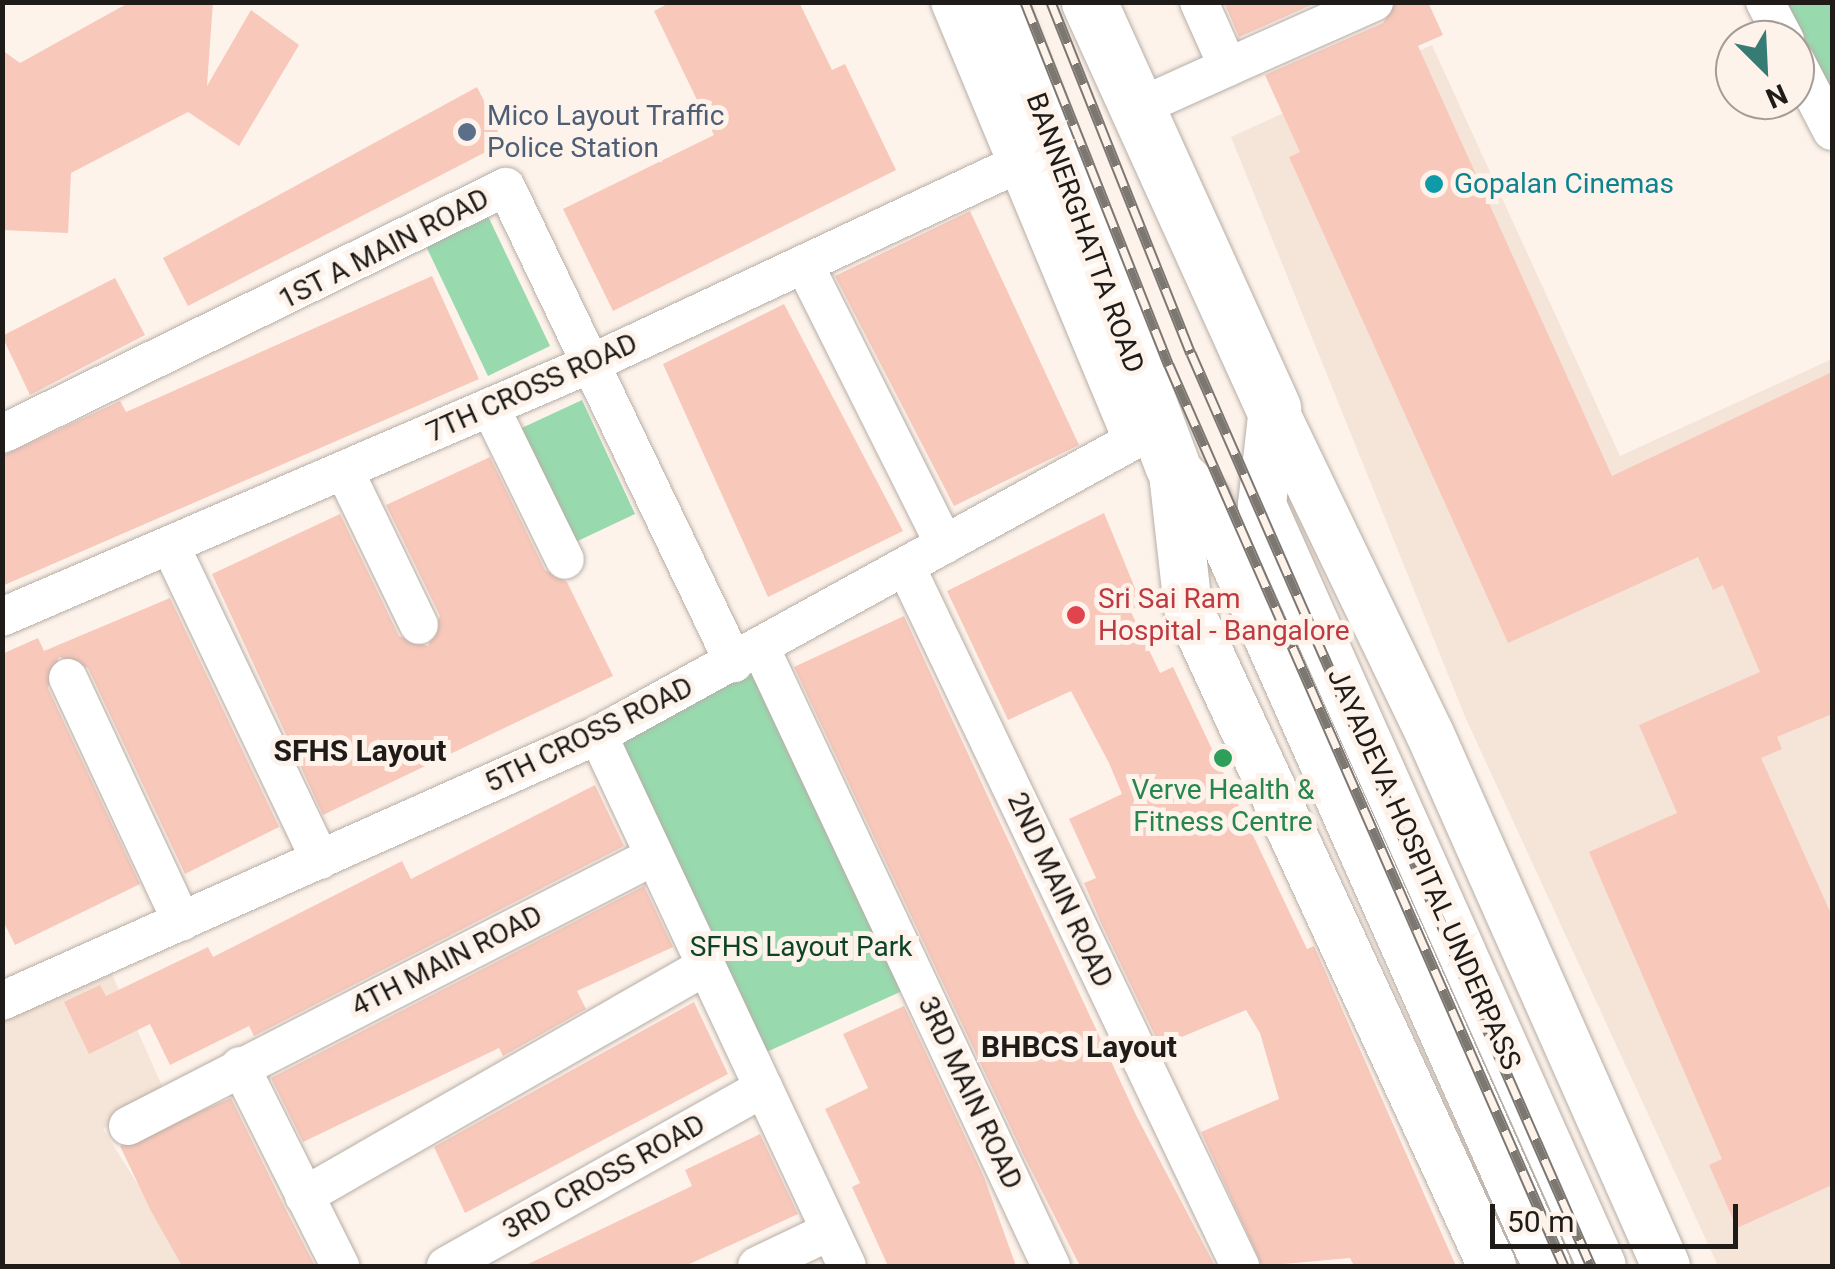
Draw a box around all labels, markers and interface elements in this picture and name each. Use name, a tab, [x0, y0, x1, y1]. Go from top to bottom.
north arrow	[1715, 20, 1815, 120]
text: N	[1761, 77, 1792, 115]
street label: BANNERGHATTA ROAD	[1019, 89, 1151, 377]
place label: Mico Layout Traffic Police Station	[487, 99, 725, 165]
marker: Mico Layout Traffic Police Station	[456, 121, 478, 143]
place label: Gopalan Cinemas	[1454, 167, 1674, 201]
marker: Gopalan Cinemas	[1423, 173, 1445, 195]
street label: 1ST A MAIN ROAD	[273, 181, 495, 317]
street label: 7TH CROSS ROAD	[421, 326, 643, 450]
place label: Sri Sai Ram Hospital - Bangalore	[1098, 582, 1350, 648]
marker: Sri Sai Ram Hospital - Bangalore	[1063, 602, 1089, 628]
street label: JAYADEVA HOSPITAL UNDERPASS	[1320, 663, 1528, 1075]
street label: 5TH CROSS ROAD	[480, 670, 698, 800]
district label: SFHS Layout	[274, 733, 446, 769]
marker: Verve Health & Fitness Centre	[1212, 747, 1234, 769]
place label: Verve Health & Fitness Centre	[1132, 773, 1314, 839]
street label: 2ND MAIN ROAD	[1000, 787, 1120, 993]
street label: 4TH MAIN ROAD	[346, 898, 548, 1024]
park label: SFHS Layout Park	[690, 930, 912, 964]
street label: 3RD MAIN ROAD	[911, 991, 1029, 1195]
district label: BHBCS Layout	[981, 1029, 1177, 1065]
street label: 3RD CROSS ROAD	[497, 1107, 711, 1247]
scale bar	[1495, 1184, 1742, 1246]
text: 50 m	[1507, 1204, 1574, 1239]

